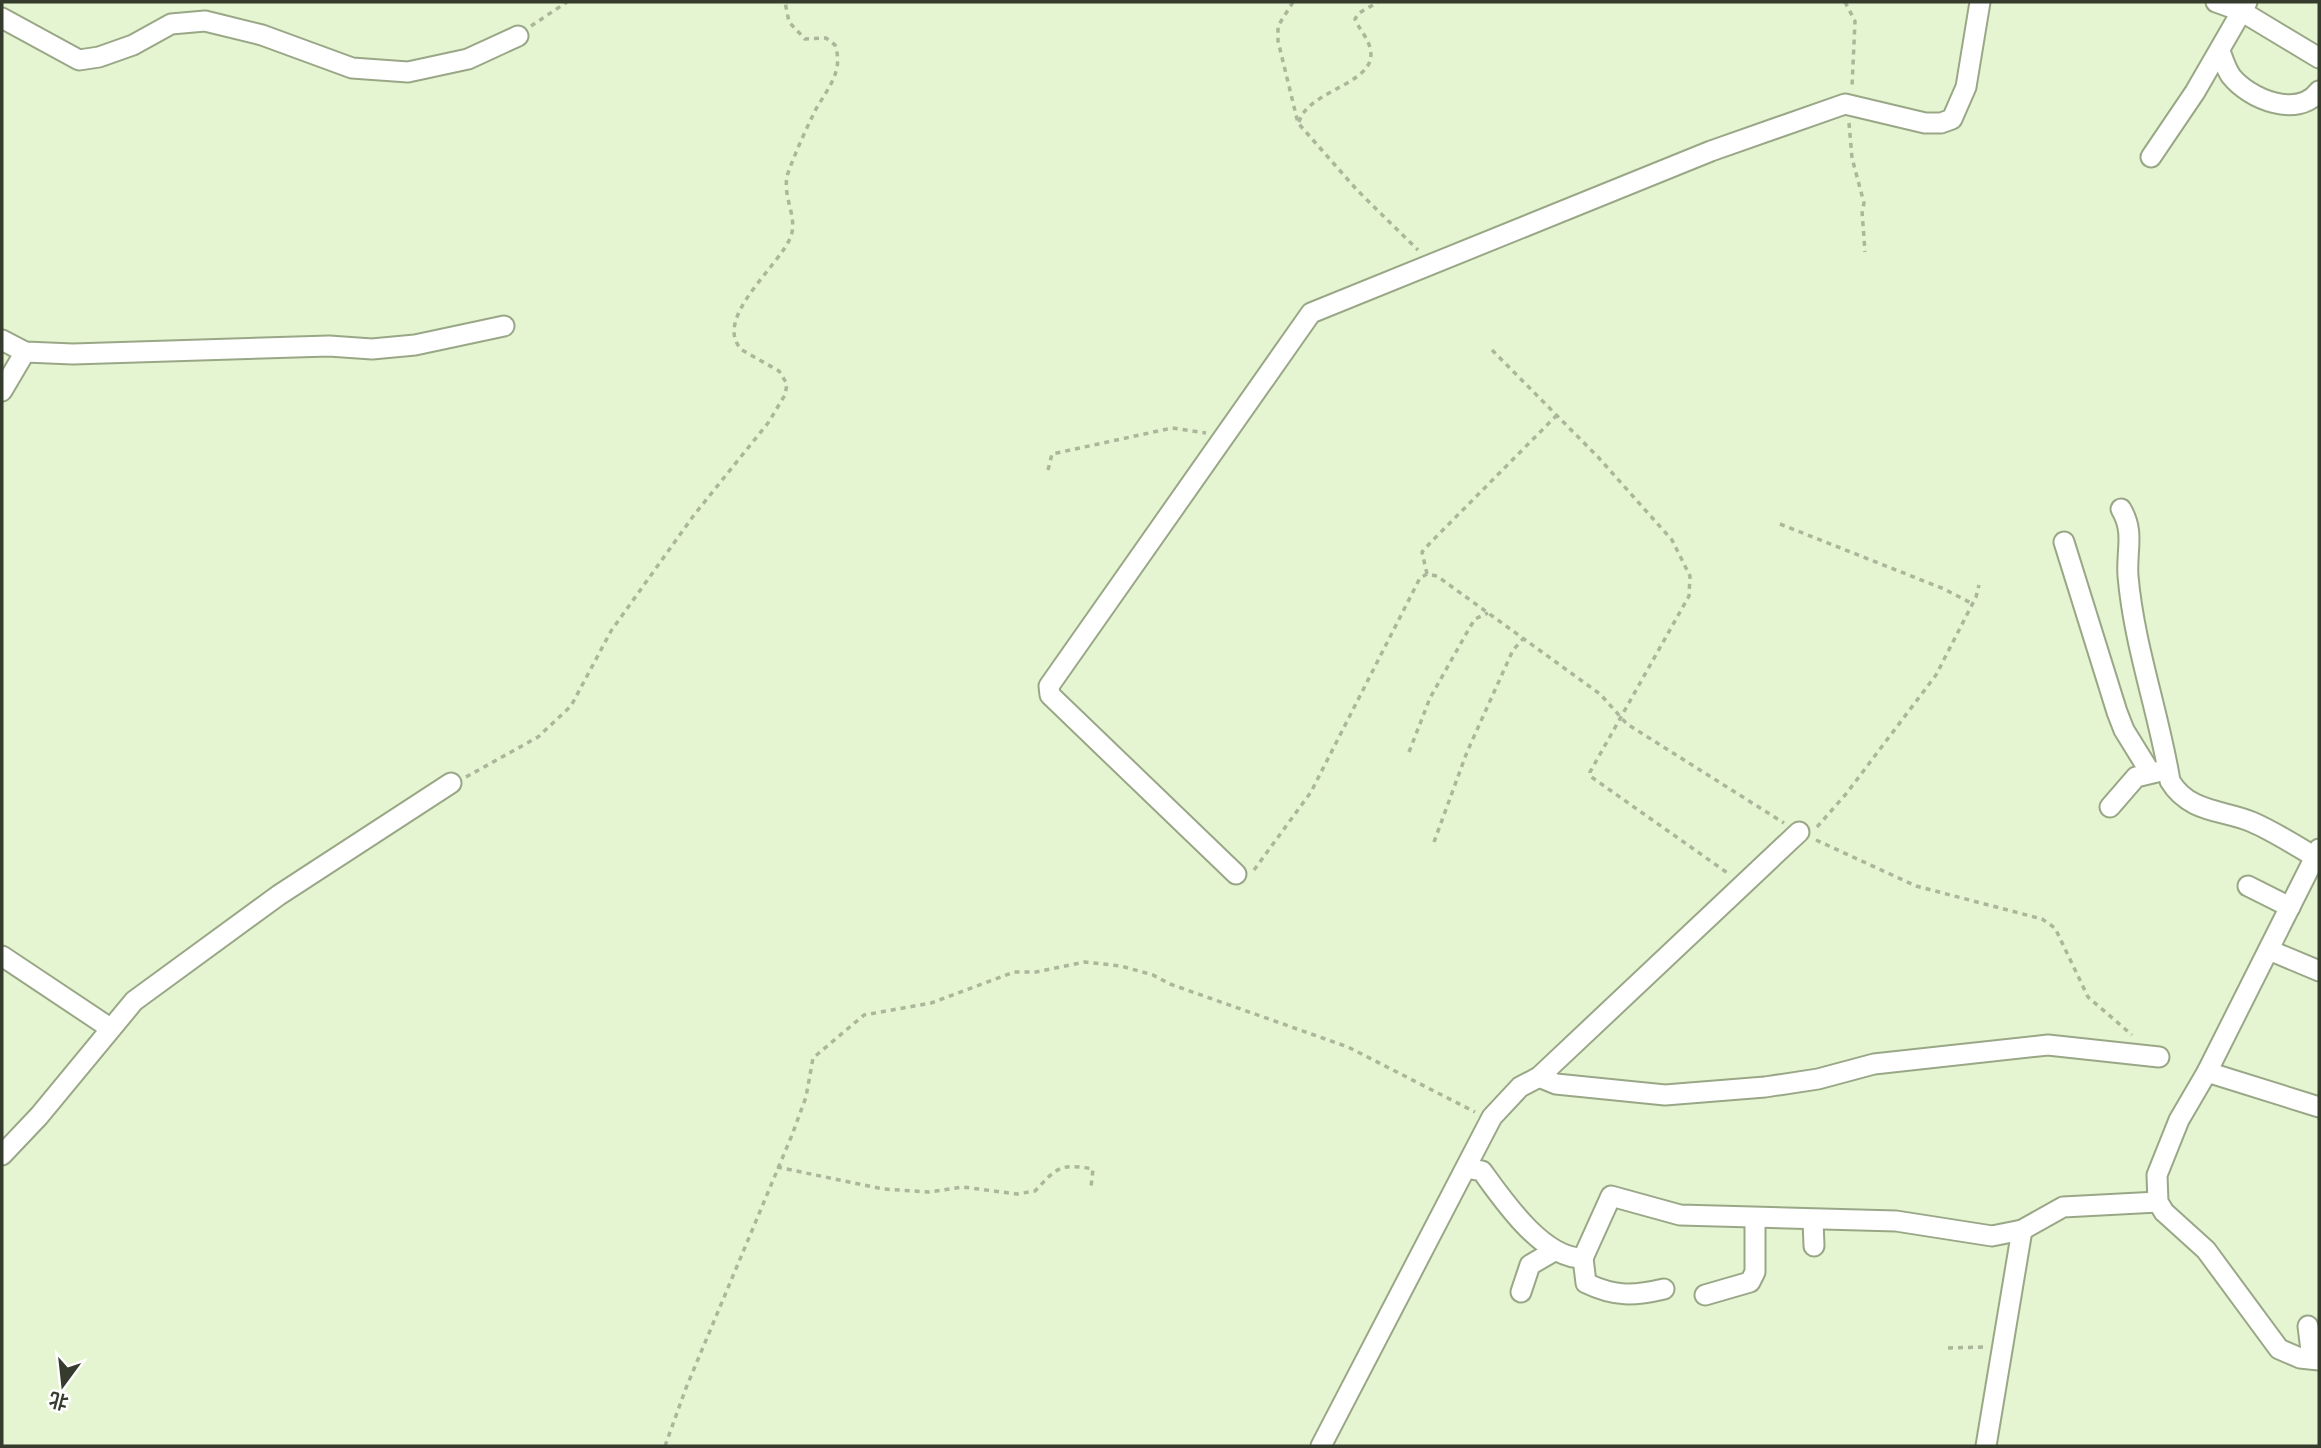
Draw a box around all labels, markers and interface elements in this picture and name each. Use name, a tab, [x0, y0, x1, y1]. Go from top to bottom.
north arrow	[28, 1350, 98, 1420]
text: 北	[47, 1387, 71, 1415]

